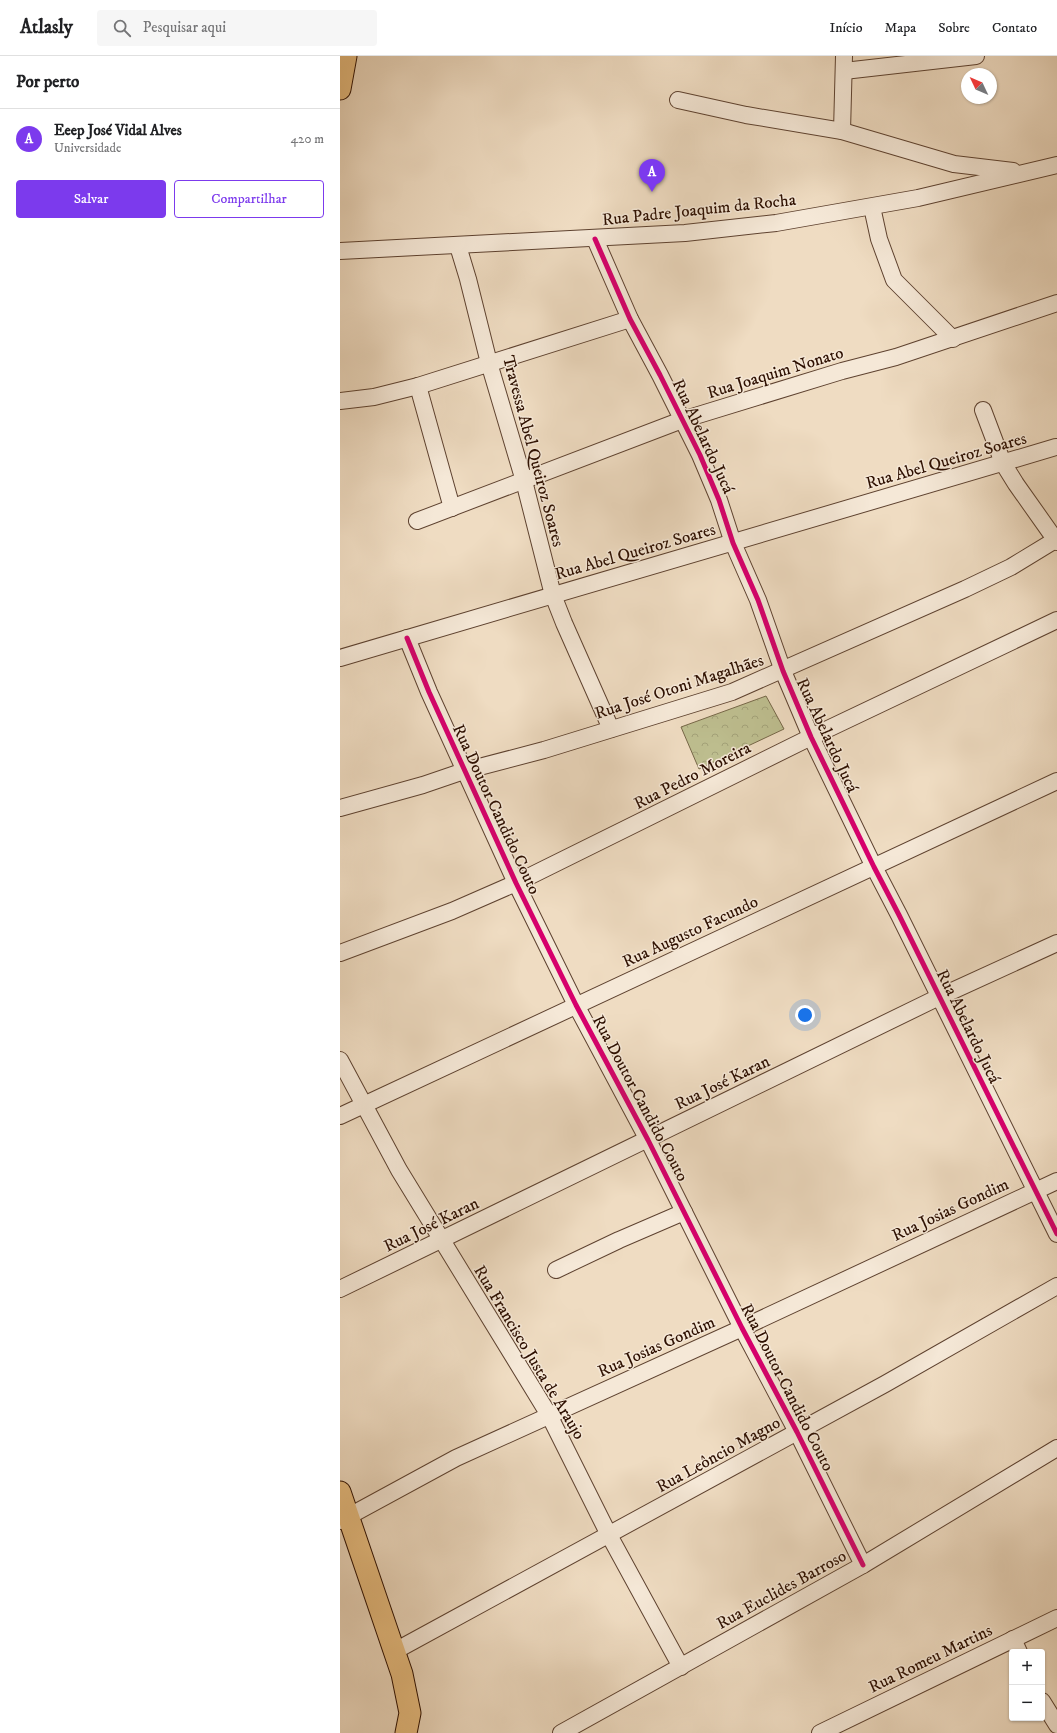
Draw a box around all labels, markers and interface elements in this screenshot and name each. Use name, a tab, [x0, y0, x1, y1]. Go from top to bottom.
search box	[97, 10, 377, 46]
text: Atlasly	[20, 16, 73, 39]
icon: search	[111, 17, 133, 39]
text: Pesquisar aqui	[143, 18, 226, 37]
text: Início	[829, 19, 863, 37]
text: Mapa	[885, 19, 916, 37]
text: Sobre	[938, 19, 970, 37]
text: Contato	[992, 19, 1037, 37]
north arrow	[961, 68, 997, 104]
text: Por perto	[16, 71, 79, 93]
text: Eeep José Vidal Alves	[54, 121, 182, 140]
text: A	[25, 131, 33, 147]
text: 420 m	[291, 131, 324, 147]
text: Universidade	[54, 140, 121, 156]
pin: A	[639, 159, 665, 192]
button: Salvar	[16, 180, 166, 218]
button: Compartilhar	[174, 180, 324, 218]
street label: Rua Padre Joaquim da Rocha	[601, 189, 798, 231]
street label: Rua Joaquim Nonato	[704, 342, 846, 404]
street label: Travessa Abel Queiroz Soares	[497, 353, 569, 550]
street label: Rua Abelardo Jucá	[667, 375, 740, 498]
street label: Rua Abel Queiroz Soares	[863, 427, 1030, 494]
street label: Rua Abel Queiroz Soares	[552, 518, 719, 585]
street label: Rua José Otoni Magalhães	[592, 649, 767, 725]
street label: Rua Abelardo Jucá	[791, 674, 864, 797]
street label: Rua Doutor Candido Couto	[447, 721, 545, 898]
street label: Rua Pedro Moreira	[630, 737, 755, 815]
street label: Rua Augusto Facundo	[619, 891, 762, 973]
street label: Rua Abelardo Jucá	[931, 966, 1006, 1088]
your location	[795, 1005, 815, 1025]
street label: Rua Doutor Candido Couto	[587, 1012, 693, 1185]
street label: Rua José Karan	[671, 1050, 774, 1115]
street label: Rua Josias Gondim	[889, 1173, 1013, 1247]
street label: Rua José Karan	[380, 1192, 483, 1257]
street label: Rua Francisco Justa de Araujo	[468, 1261, 590, 1444]
street label: Rua Doutor Candido Couto	[735, 1300, 839, 1475]
street label: Rua Josias Gondim	[594, 1311, 719, 1383]
street label: Rua Leôncio Magno	[653, 1412, 784, 1498]
street label: Rua Euclides Barroso	[713, 1545, 850, 1635]
street label: Rua Romeu Martins	[865, 1619, 996, 1698]
map controls	[1009, 1649, 1045, 1721]
button: +	[1009, 1649, 1045, 1685]
button: −	[1009, 1685, 1045, 1721]

